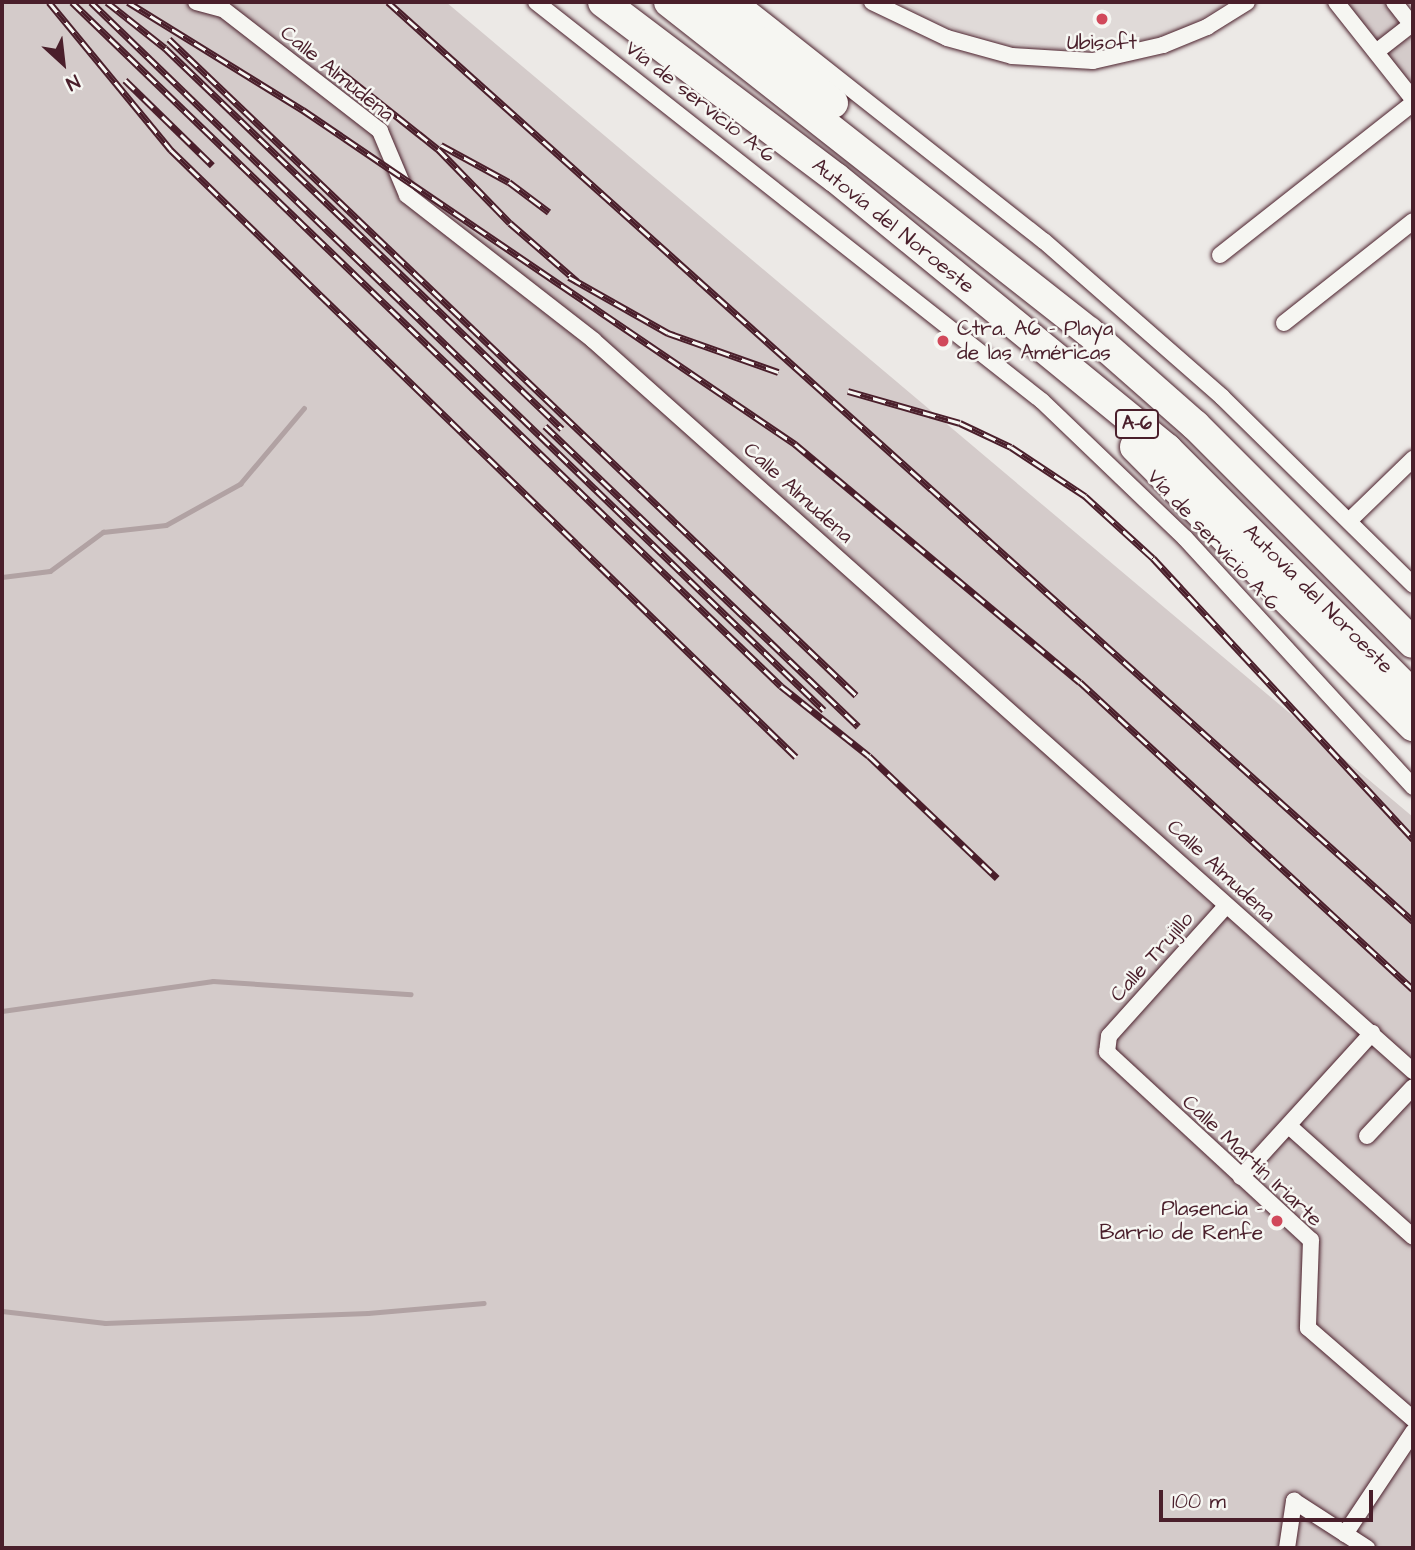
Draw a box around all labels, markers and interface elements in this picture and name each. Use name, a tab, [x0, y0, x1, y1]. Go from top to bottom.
marker: Ubisoft	[1094, 11, 1110, 27]
street label: Calle Almudena	[275, 20, 399, 128]
north arrow	[28, 28, 98, 98]
place label: Ubisoft	[1067, 30, 1137, 56]
street label: Vía de servicio A-6	[620, 36, 780, 168]
text: N	[61, 67, 84, 97]
street label: Autovía del Noroeste	[807, 153, 979, 299]
place label: Ctra. A6 - Playa de las Américas	[957, 316, 1114, 366]
marker: Ctra. A6 - Playa de las Américas	[935, 333, 951, 349]
road number: A-6	[1114, 408, 1160, 440]
street label: Calle Almudena	[738, 437, 858, 549]
street label: Vía de servicio A-6	[1141, 464, 1285, 616]
street label: Autovía del Noroeste	[1238, 519, 1398, 679]
street label: Calle Almudena	[1162, 814, 1280, 928]
street label: Calle Trujillo	[1105, 907, 1199, 1007]
street label: Calle Martín Iriarte	[1177, 1090, 1327, 1232]
place label: Plasencia - Barrio de Renfe	[1100, 1196, 1263, 1246]
marker: Plasencia - Barrio de Renfe	[1269, 1213, 1285, 1229]
scale bar	[1163, 1476, 1376, 1520]
text: 100 m	[1172, 1487, 1226, 1516]

